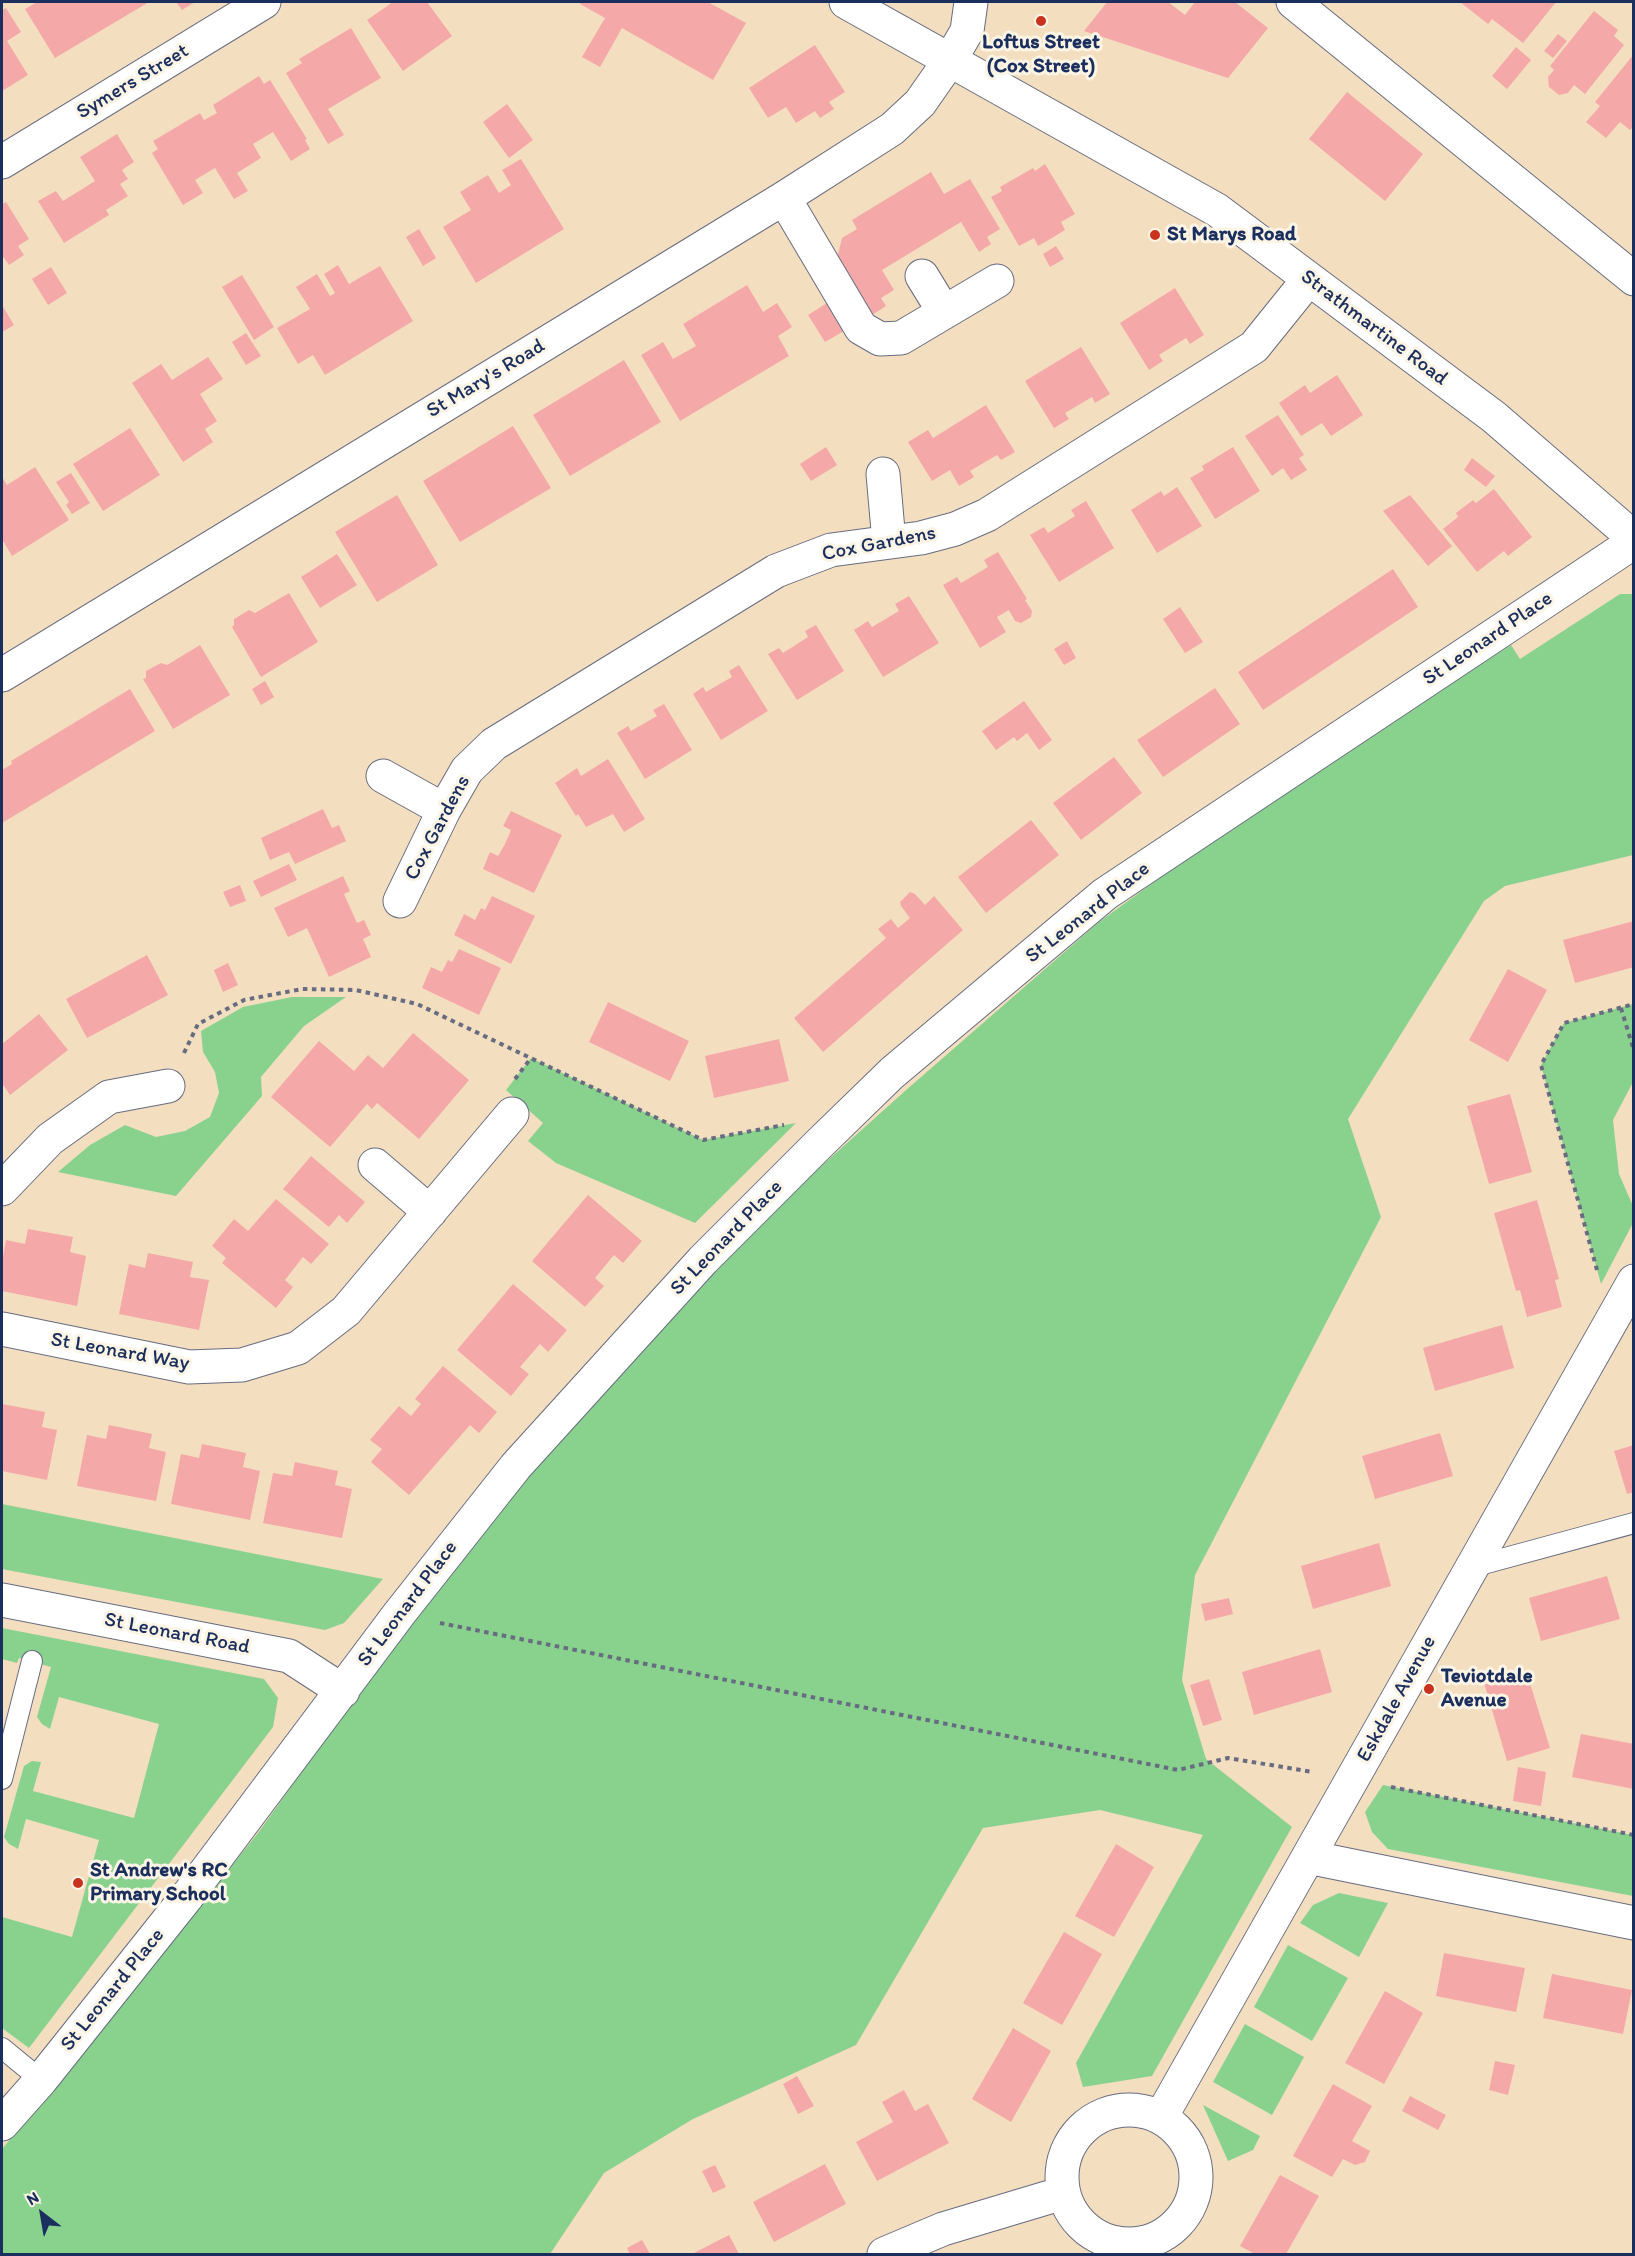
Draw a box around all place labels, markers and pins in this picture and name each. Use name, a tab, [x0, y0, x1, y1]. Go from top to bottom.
marker: Loftus Street (Cox Street)	[1034, 14, 1048, 28]
place label: Loftus Street (Cox Street)	[982, 30, 1100, 80]
place label: St Marys Road	[1167, 222, 1296, 248]
marker: St Marys Road	[1148, 228, 1162, 242]
place label: Teviotdale Avenue	[1441, 1664, 1533, 1714]
marker: Teviotdale Avenue	[1422, 1682, 1436, 1696]
place label: St Andrew's RC Primary School	[90, 1858, 228, 1908]
marker: St Andrew's RC Primary School	[71, 1876, 85, 1890]

